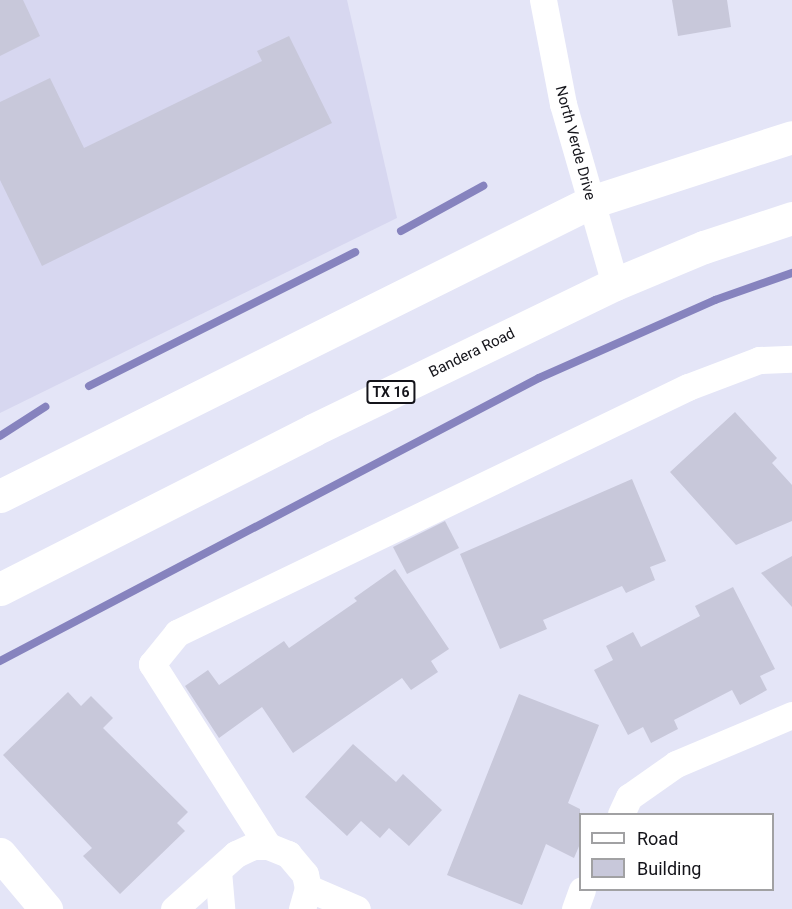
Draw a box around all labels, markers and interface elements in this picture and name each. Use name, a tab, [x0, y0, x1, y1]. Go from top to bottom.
street label: North Verde Drive	[551, 84, 599, 202]
street label: Bandera Road	[426, 324, 518, 382]
road number: TX 16	[366, 381, 416, 403]
legend	[579, 813, 774, 891]
text: Road	[637, 828, 678, 849]
text: Building	[637, 858, 701, 879]

